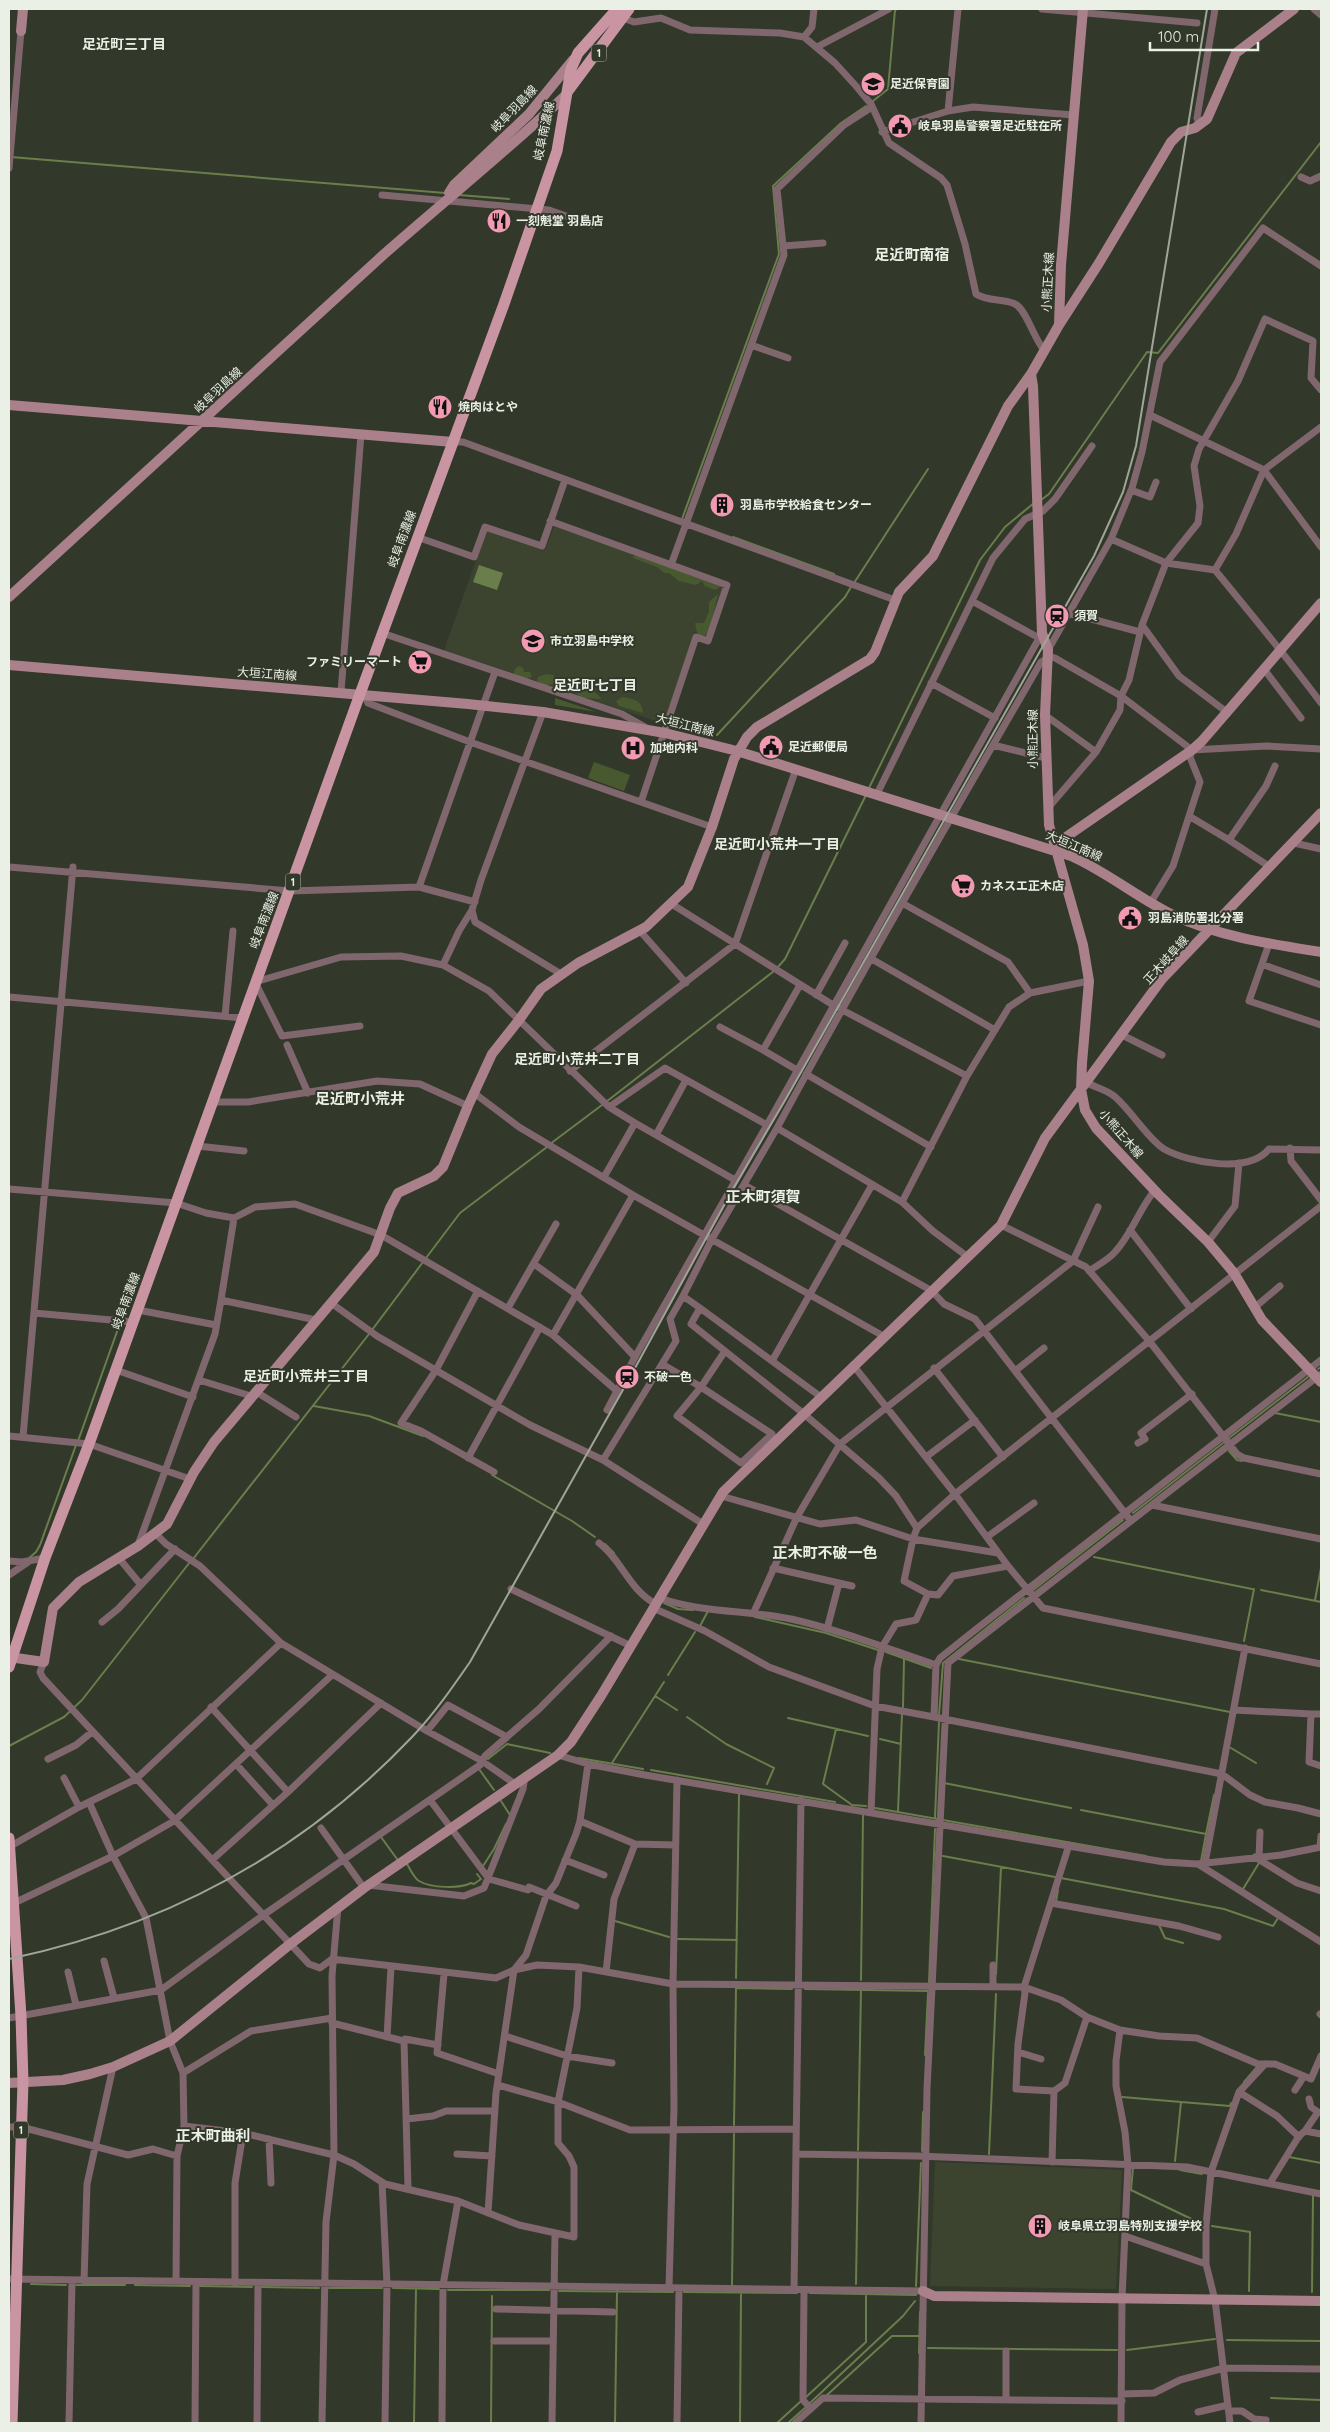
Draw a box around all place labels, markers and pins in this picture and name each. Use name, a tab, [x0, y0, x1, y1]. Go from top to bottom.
school or university icon: 足近保育園	[860, 71, 886, 97]
place label: 足近保育園	[890, 76, 950, 91]
public building icon: 岐阜羽島警察署足近駐在所	[887, 113, 913, 139]
place label: 岐阜羽島警察署足近駐在所	[918, 118, 1062, 133]
restaurant icon: 一刻魁堂 羽島店	[486, 208, 512, 234]
place label: 一刻魁堂 羽島店	[516, 213, 603, 228]
restaurant icon: 焼肉はとや	[427, 394, 453, 420]
place label: 焼肉はとや	[458, 399, 518, 414]
building icon: 羽島市学校給食センター	[709, 492, 735, 518]
place label: 羽島市学校給食センター	[740, 497, 872, 512]
station icon: 須賀	[1044, 603, 1070, 629]
place label: 須賀	[1074, 608, 1098, 623]
school or university icon: 市立羽島中学校	[520, 628, 546, 654]
place label: 市立羽島中学校	[550, 633, 634, 648]
supermarket icon: ファミリーマート	[407, 649, 433, 675]
place label: ファミリーマート	[306, 654, 402, 669]
public building icon: 足近郵便局	[758, 734, 784, 760]
hospital icon: 加地内科	[620, 735, 646, 761]
place label: 足近郵便局	[788, 739, 848, 754]
place label: 加地内科	[650, 740, 698, 755]
supermarket icon: カネスエ正木店	[950, 873, 976, 899]
place label: カネスエ正木店	[980, 878, 1064, 893]
public building icon: 羽島消防署北分署	[1117, 905, 1143, 931]
place label: 羽島消防署北分署	[1148, 910, 1244, 925]
station icon: 不破一色	[614, 1364, 640, 1390]
place label: 不破一色	[644, 1369, 692, 1384]
building icon: 岐阜県立羽島特別支援学校	[1027, 2213, 1053, 2239]
place label: 岐阜県立羽島特別支援学校	[1058, 2218, 1202, 2233]

